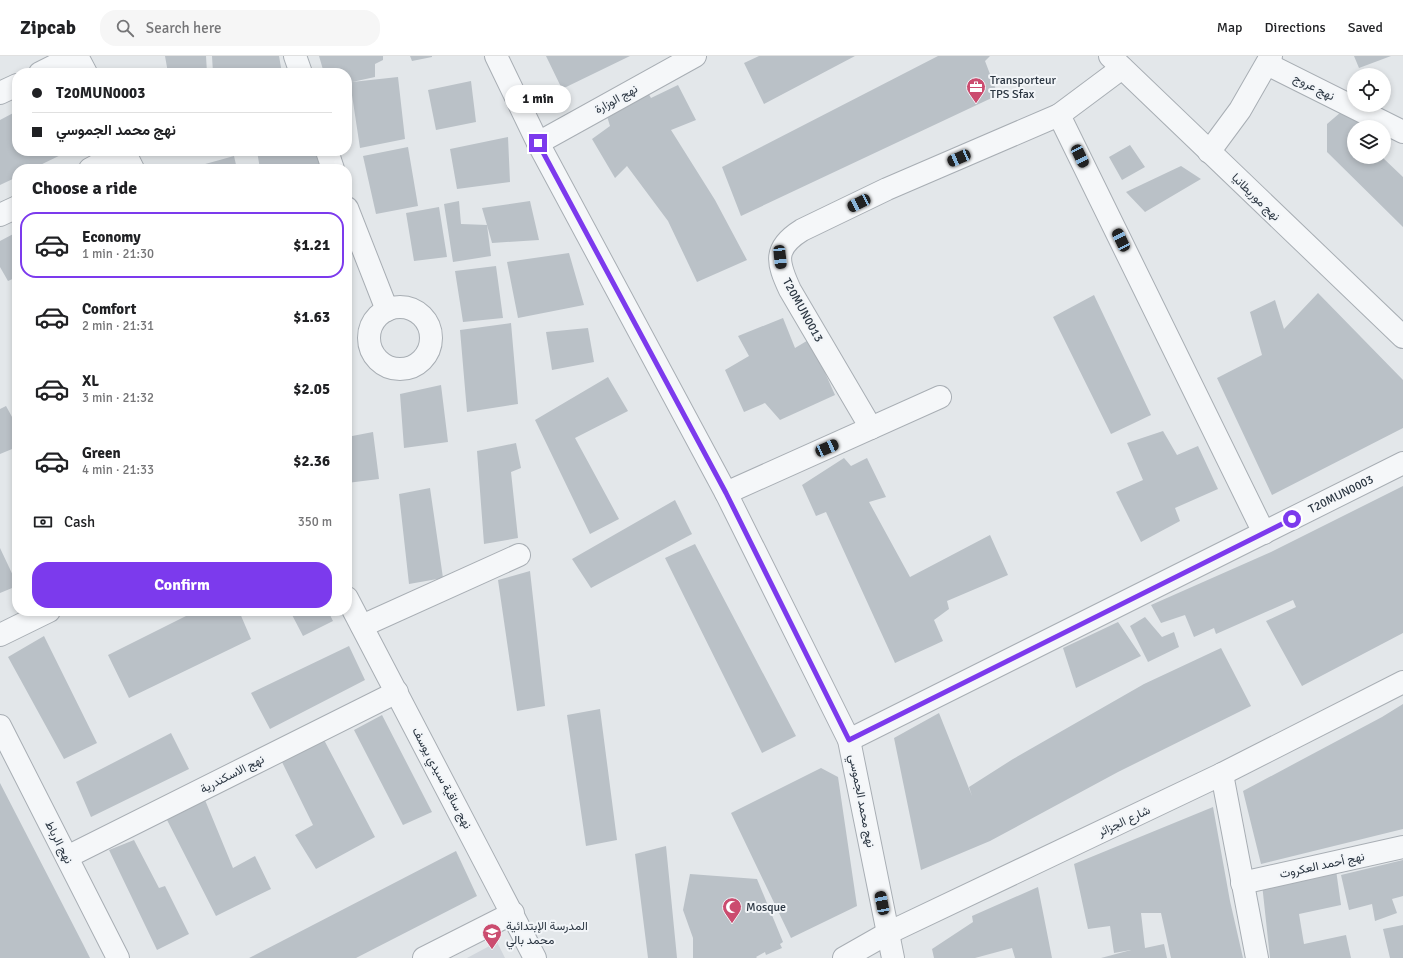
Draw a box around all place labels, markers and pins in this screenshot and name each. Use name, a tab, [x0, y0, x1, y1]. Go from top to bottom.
place label: Transporteur TPS Sfax	[990, 73, 1056, 102]
office icon: Transporteur TPS Sfax	[965, 76, 987, 104]
mosque icon: Mosque	[721, 896, 743, 924]
place label: Mosque	[746, 900, 786, 915]
place label: المدرسة الإبتدائية محمد بالي	[506, 919, 588, 950]
school or university icon: المدرسة الإبتدائية محمد بالي	[481, 922, 503, 950]

